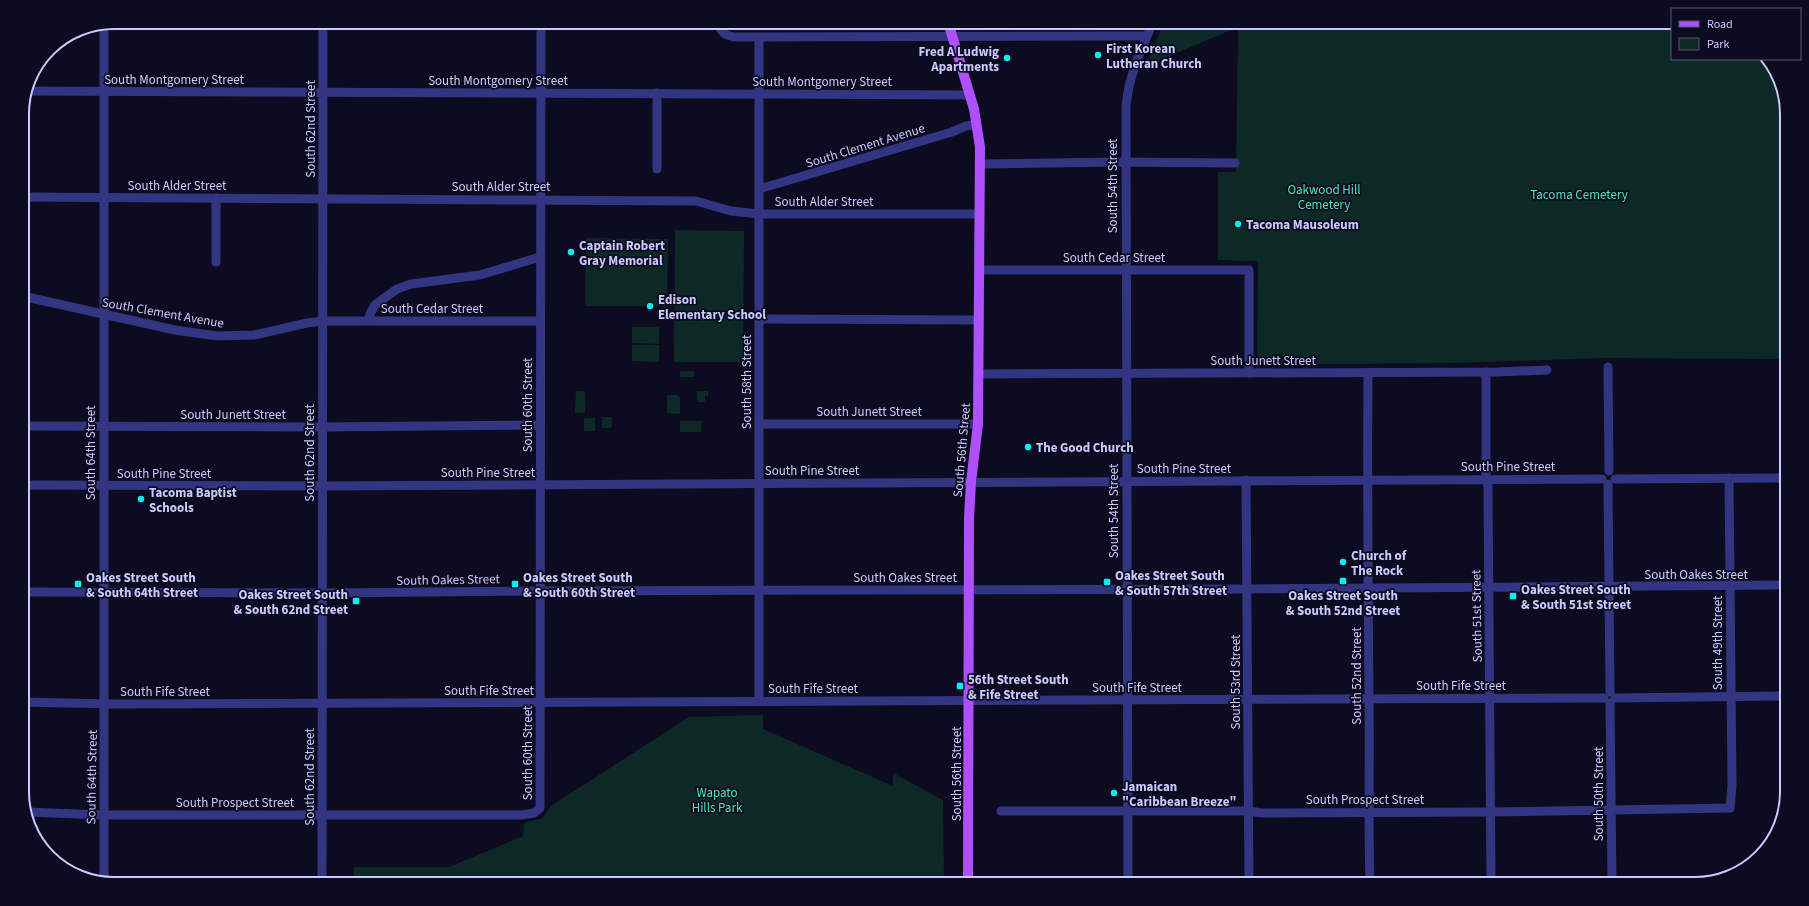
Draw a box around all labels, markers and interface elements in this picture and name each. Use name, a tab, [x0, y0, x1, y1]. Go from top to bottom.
legend	[1671, 8, 1801, 60]
text: Road	[1707, 16, 1733, 33]
text: Park	[1707, 36, 1729, 53]
place label: First Korean Lutheran Church	[1106, 40, 1202, 73]
place label: Fred A Ludwig Apartments	[919, 43, 999, 76]
marker: First Korean Lutheran Church	[1093, 50, 1103, 60]
marker: Fred A Ludwig Apartments	[1002, 53, 1012, 63]
street label: South Montgomery Street	[104, 71, 244, 89]
street label: South Montgomery Street	[428, 72, 568, 90]
street label: South Montgomery Street	[752, 73, 892, 91]
street label: South 62nd Street	[302, 80, 320, 178]
street label: South Clement Avenue	[804, 119, 927, 173]
street label: South 54th Street	[1104, 138, 1122, 233]
street label: South Alder Street	[128, 177, 227, 195]
street label: South Alder Street	[452, 178, 551, 196]
park label: Oakwood Hill Cemetery	[1287, 181, 1361, 214]
park label: Tacoma Cemetery	[1530, 186, 1628, 204]
street label: South Alder Street	[775, 193, 874, 211]
place label: Tacoma Mausoleum	[1246, 216, 1359, 234]
marker: Tacoma Mausoleum	[1233, 219, 1243, 229]
place label: Captain Robert Gray Memorial	[579, 237, 665, 270]
marker: Captain Robert Gray Memorial	[566, 247, 576, 257]
street label: South Cedar Street	[1063, 249, 1166, 267]
place label: Edison Elementary School	[658, 291, 766, 324]
street label: South Clement Avenue	[100, 293, 225, 333]
street label: South Cedar Street	[381, 300, 484, 318]
marker: Edison Elementary School	[645, 301, 655, 311]
street label: South 58th Street	[738, 334, 756, 429]
street label: South Junett Street	[1210, 352, 1316, 370]
street label: South 60th Street	[519, 357, 537, 452]
street label: South 56th Street	[949, 402, 975, 498]
street label: South Junett Street	[816, 403, 922, 421]
street label: South 62nd Street	[301, 404, 319, 502]
street label: South 64th Street	[82, 405, 100, 500]
street label: South Junett Street	[180, 406, 286, 424]
place label: The Good Church	[1036, 439, 1134, 457]
marker: The Good Church	[1023, 442, 1033, 452]
street label: South Pine Street	[1461, 458, 1556, 476]
street label: South Pine Street	[1137, 460, 1232, 478]
street label: South Pine Street	[765, 462, 860, 480]
street label: South 54th Street	[1105, 463, 1123, 558]
street label: South Pine Street	[441, 464, 536, 482]
street label: South Pine Street	[117, 465, 212, 483]
place label: Tacoma Baptist Schools	[149, 484, 237, 517]
marker: Tacoma Baptist Schools	[136, 494, 146, 504]
place label: Church of The Rock	[1351, 547, 1407, 580]
marker: Church of The Rock	[1338, 557, 1348, 567]
street label: South Oakes Street	[1644, 566, 1748, 584]
place label: Oakes Street South & South 57th Street	[1115, 567, 1227, 600]
place label: Oakes Street South & South 64th Street	[86, 569, 198, 602]
place label: Oakes Street South & South 60th Street	[523, 569, 635, 602]
street label: South Oakes Street	[853, 569, 957, 587]
street label: South 51st Street	[1467, 569, 1487, 663]
street label: South Oakes Street	[396, 570, 501, 590]
marker: Oakes Street South & South 52nd Street	[1338, 576, 1348, 586]
marker: Oakes Street South & South 57th Street	[1102, 577, 1112, 587]
marker: Oakes Street South & South 64th Street	[73, 579, 83, 589]
marker: Oakes Street South & South 60th Street	[510, 579, 520, 589]
place label: Oakes Street South & South 51st Street	[1521, 581, 1631, 614]
place label: Oakes Street South & South 62nd Street	[233, 586, 348, 619]
place label: Oakes Street South & South 52nd Street	[1286, 587, 1400, 620]
marker: Oakes Street South & South 51st Street	[1508, 591, 1518, 601]
street label: South 49th Street	[1709, 595, 1727, 690]
marker: Oakes Street South & South 62nd Street	[351, 596, 361, 606]
street label: South 52nd Street	[1348, 627, 1366, 725]
street label: South 53rd Street	[1227, 634, 1245, 729]
place label: 56th Street South & Fife Street	[968, 671, 1069, 704]
street label: South Fife Street	[1416, 677, 1507, 695]
street label: South Fife Street	[1092, 679, 1183, 697]
street label: South Fife Street	[768, 680, 859, 698]
marker: 56th Street South & Fife Street	[955, 681, 965, 691]
street label: South Fife Street	[444, 682, 535, 700]
street label: South Fife Street	[120, 683, 211, 701]
street label: South 60th Street	[519, 705, 537, 800]
street label: South 56th Street	[948, 726, 966, 821]
street label: South 62nd Street	[301, 728, 319, 826]
street label: South 64th Street	[82, 729, 102, 825]
street label: South 50th Street	[1590, 746, 1608, 841]
place label: Jamaican "Caribbean Breeze"	[1122, 778, 1236, 811]
park label: Wapato Hills Park	[692, 784, 743, 817]
marker: Jamaican "Caribbean Breeze"	[1109, 788, 1119, 798]
street label: South Prospect Street	[1306, 791, 1425, 809]
street label: South Prospect Street	[176, 794, 295, 812]

